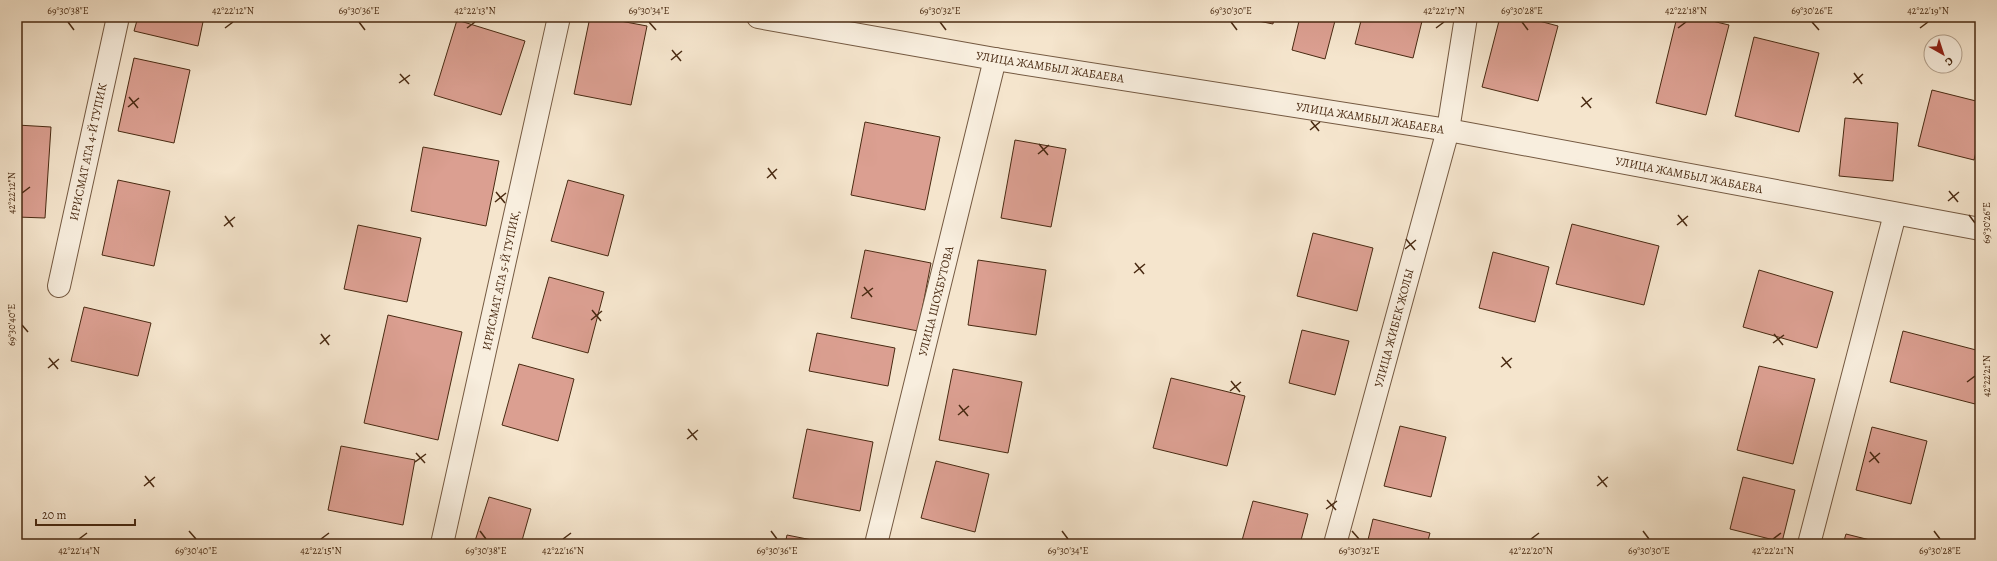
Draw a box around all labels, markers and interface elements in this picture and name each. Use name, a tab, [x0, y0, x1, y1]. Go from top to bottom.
text: 69°30'38"E	[47, 4, 89, 17]
text: 42°22'12"N	[212, 4, 254, 17]
text: 69°30'36"E	[338, 4, 380, 17]
text: 42°22'13"N	[454, 4, 496, 17]
text: 69°30'34"E	[628, 4, 670, 17]
text: 69°30'32"E	[919, 4, 961, 17]
text: 69°30'30"E	[1210, 4, 1252, 17]
text: 42°22'17"N	[1423, 4, 1465, 17]
text: 69°30'28"E	[1501, 4, 1543, 17]
text: 42°22'18"N	[1665, 4, 1707, 17]
text: 69°30'26"E	[1791, 4, 1833, 17]
text: 42°22'19"N	[1907, 4, 1949, 17]
north arrow	[1923, 34, 1963, 74]
street label: УЛИЦА ЖАМБЫЛ ЖАБАЕВА	[975, 47, 1126, 87]
text: С	[1941, 53, 1956, 69]
street label: ИРИСМАТ АТА 4-Й ТУПИК	[66, 81, 110, 222]
street label: УЛИЦА ЖАМБЫЛ ЖАБАЕВА	[1295, 98, 1446, 138]
street label: УЛИЦА ЖАМБЫЛ ЖАБАЕВА	[1614, 153, 1765, 197]
text: 42°22'12"N	[5, 172, 18, 214]
text: 69°30'26"E	[1980, 202, 1993, 244]
street label: ИРИСМАТ АТА 5-Й ТУПИК,	[478, 208, 524, 352]
street label: УЛИЦА ШОХБУТОВА	[915, 243, 958, 358]
street label: УЛИЦА ЖИБЕК ЖОЛЫ	[1370, 267, 1418, 389]
text: 69°30'40"E	[5, 304, 18, 346]
text: 42°22'21"N	[1980, 355, 1993, 397]
scale bar	[36, 501, 135, 527]
text: 20 m	[42, 507, 66, 523]
text: 42°22'14"N	[58, 544, 100, 557]
text: 69°30'40"E	[175, 544, 217, 557]
text: 42°22'15"N	[300, 544, 342, 557]
text: 69°30'38"E	[465, 544, 507, 557]
text: 42°22'16"N	[542, 544, 584, 557]
text: 69°30'36"E	[756, 544, 798, 557]
text: 69°30'34"E	[1047, 544, 1089, 557]
text: 69°30'32"E	[1338, 544, 1380, 557]
text: 42°22'20"N	[1509, 544, 1553, 557]
text: 69°30'30"E	[1628, 544, 1670, 557]
text: 42°22'21"N	[1752, 544, 1794, 557]
text: 69°30'28"E	[1919, 544, 1961, 557]

